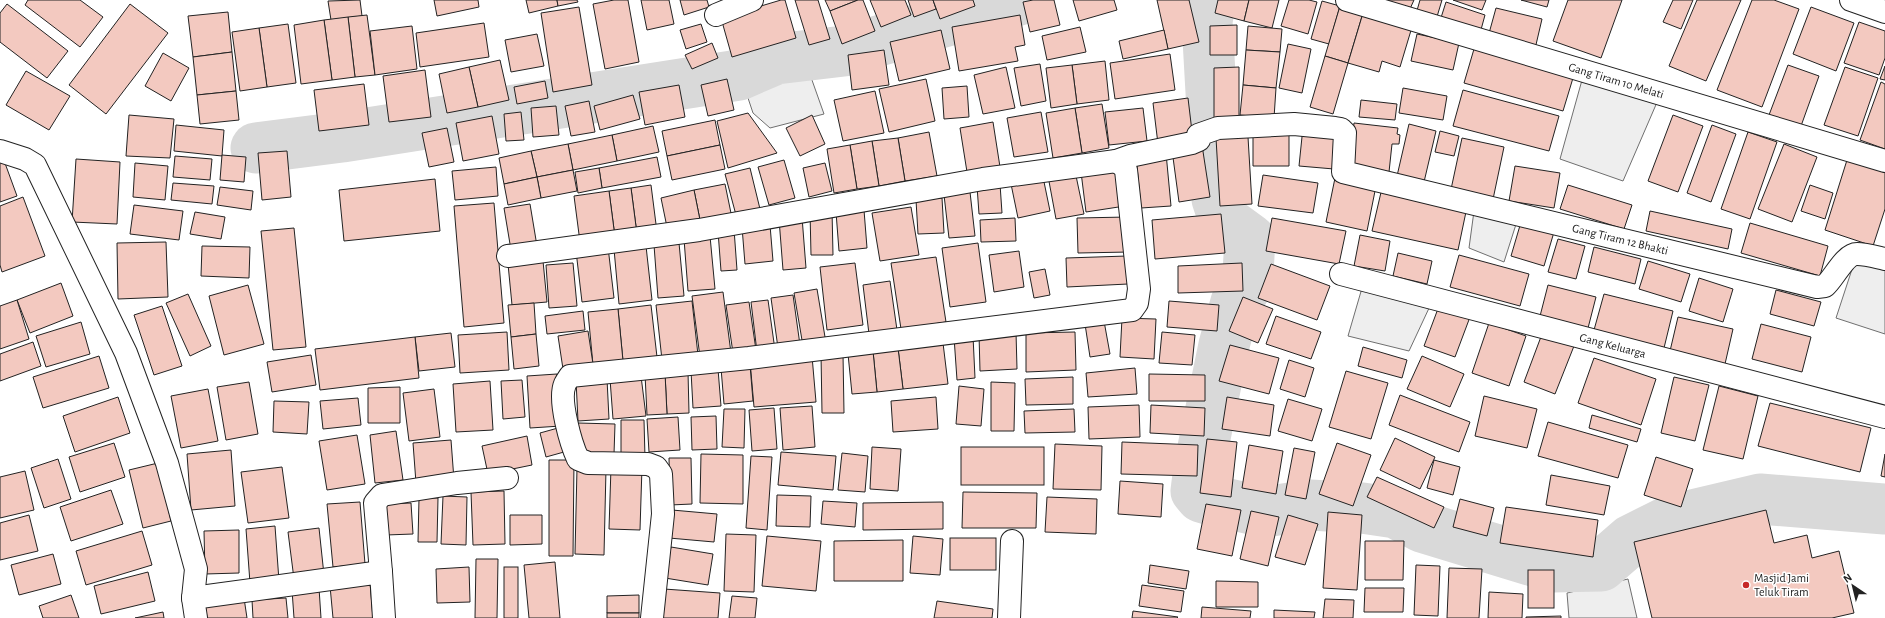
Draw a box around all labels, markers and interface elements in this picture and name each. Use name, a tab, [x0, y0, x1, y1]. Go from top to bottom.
street label: Gang Tiram 10 Melati	[1567, 61, 1665, 100]
street label: Gang Tiram 12 Bhakti	[1571, 222, 1669, 257]
street label: Gang Keluarga	[1578, 331, 1648, 360]
north arrow	[1833, 566, 1873, 606]
place label: Masjid Jami Teluk Tiram	[1754, 572, 1809, 598]
text: N	[1841, 572, 1854, 585]
marker: Masjid Jami Teluk Tiram	[1741, 580, 1751, 590]

